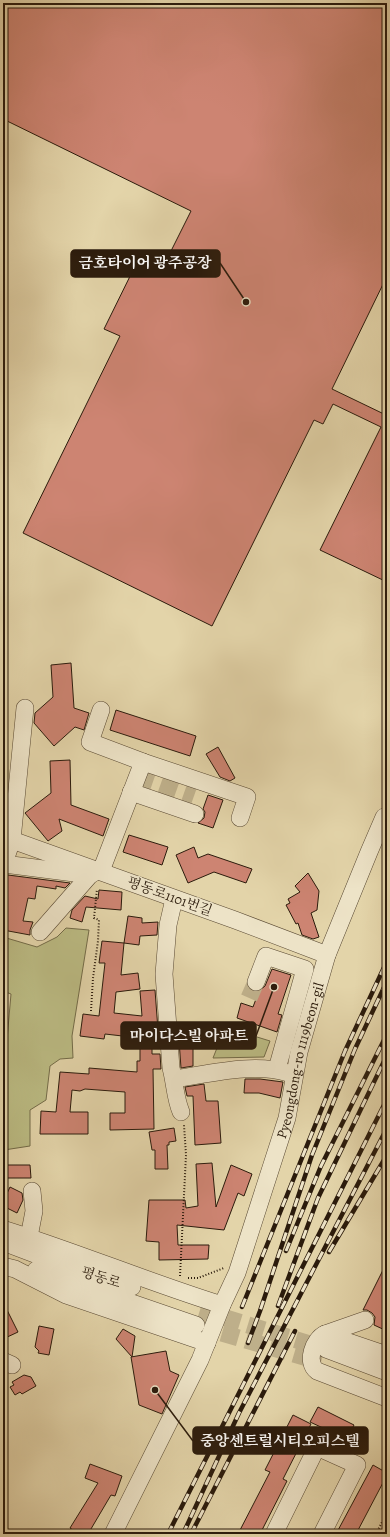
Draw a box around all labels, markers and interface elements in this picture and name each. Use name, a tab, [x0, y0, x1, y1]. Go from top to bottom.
callout: 금호타이어 광주공장	[71, 250, 220, 277]
text: 금호타이어 광주공장	[78, 253, 212, 273]
street label: 평동로1101번길	[125, 872, 215, 921]
street label: Pyeongdong-ro 1119beon-gil	[272, 980, 329, 1141]
callout: 마이다스빌 아파트	[121, 1022, 256, 1049]
text: 마이다스빌 아파트	[130, 1026, 249, 1046]
street label: 평동로	[79, 1262, 124, 1293]
callout: 중앙센트럴시티오피스텔	[193, 1427, 368, 1454]
text: 중앙센트럴시티오피스텔	[200, 1431, 360, 1451]

